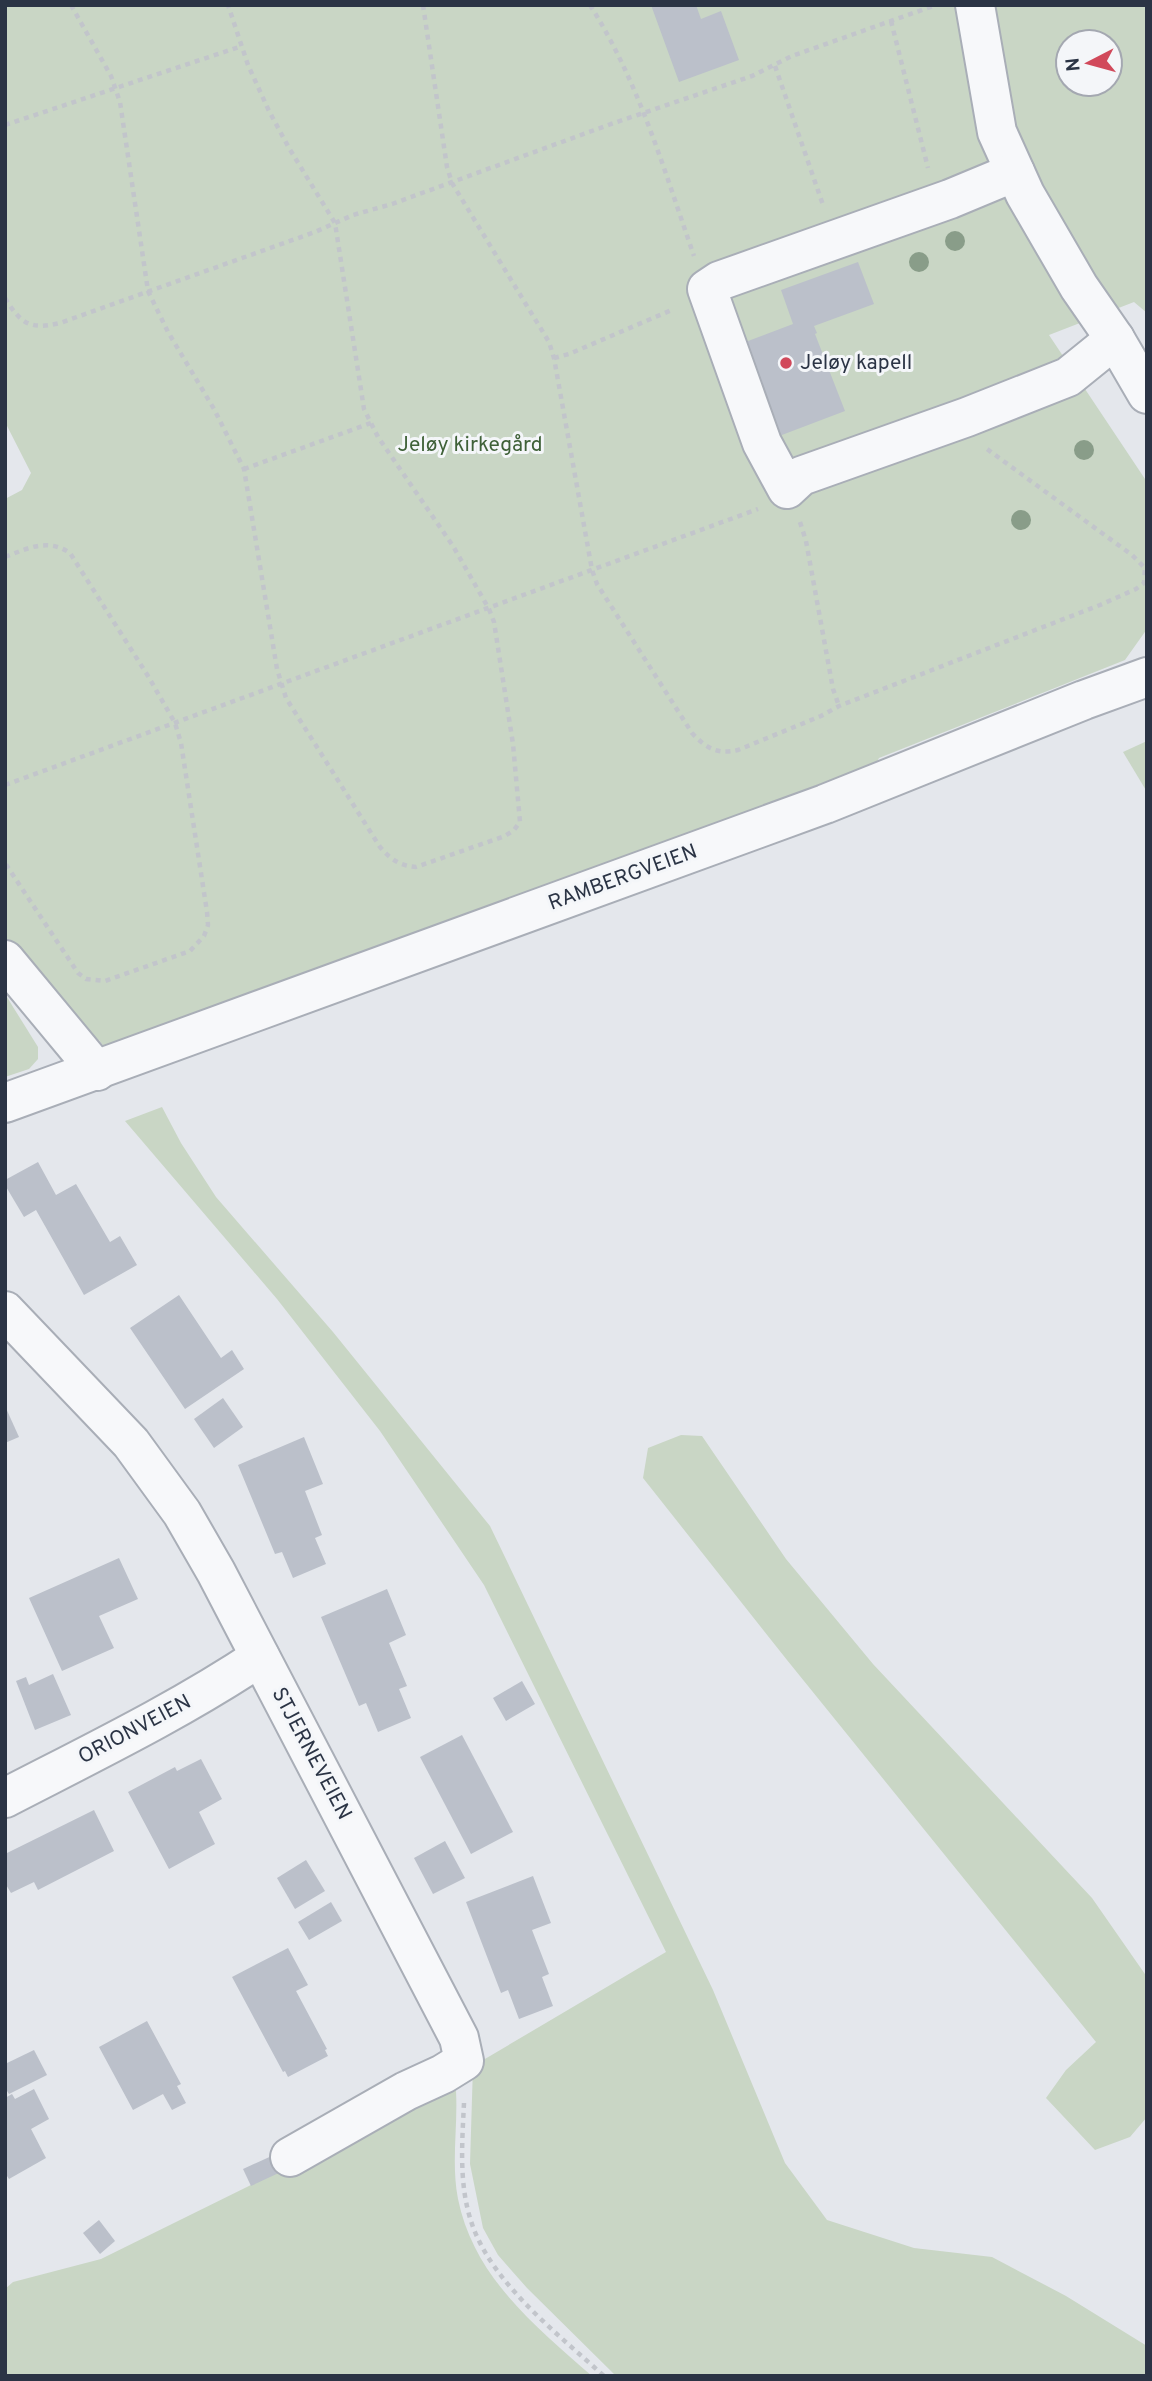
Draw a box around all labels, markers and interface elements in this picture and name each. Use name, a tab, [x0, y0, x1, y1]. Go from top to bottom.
north arrow	[1054, 28, 1124, 98]
text: N	[1061, 57, 1087, 73]
place label: Jeløy kapell	[800, 350, 912, 377]
marker: Jeløy kapell	[778, 355, 794, 371]
park label: Jeløy kirkegård	[398, 432, 542, 459]
street label: RAMBERGVEIEN	[545, 839, 701, 917]
street label: STJERNEVEIEN	[265, 1683, 357, 1825]
street label: ORIONVEIEN	[74, 1689, 196, 1771]

